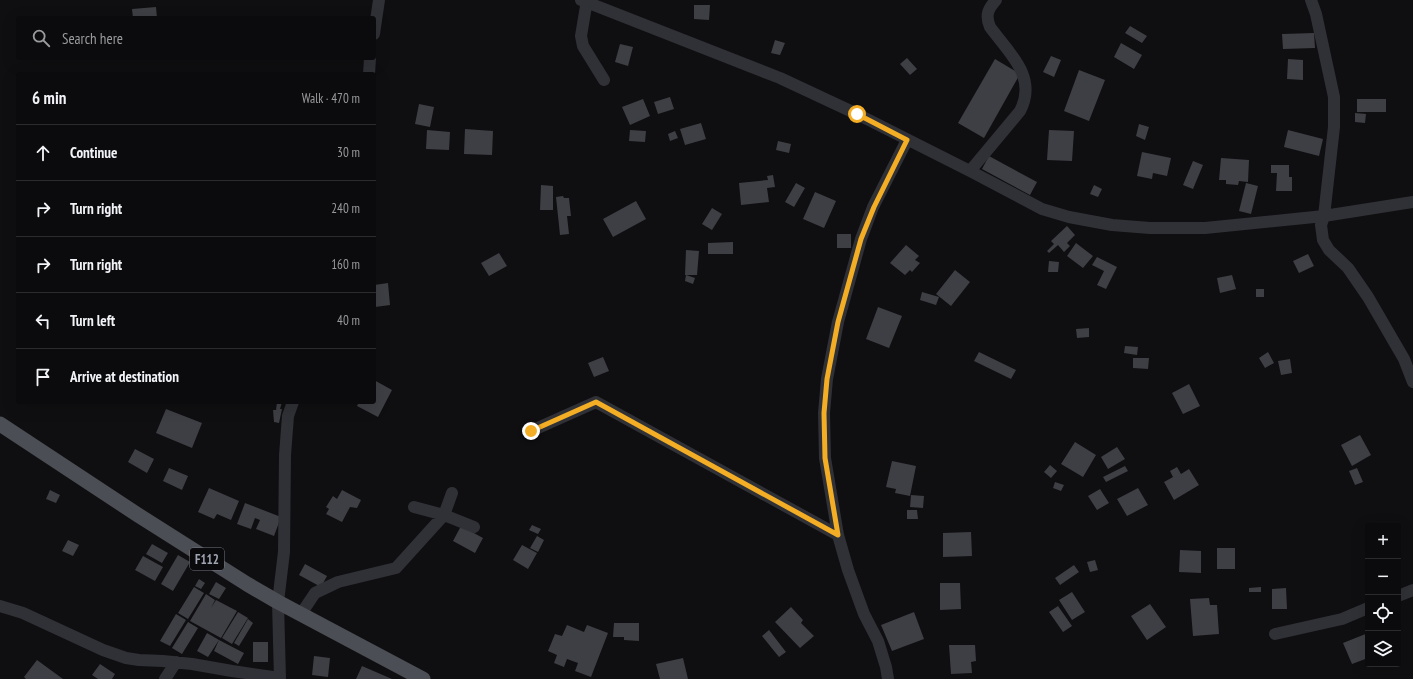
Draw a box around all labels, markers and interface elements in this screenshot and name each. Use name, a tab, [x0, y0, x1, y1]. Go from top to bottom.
search box	[16, 16, 376, 60]
icon: search	[30, 27, 52, 49]
text: Search here	[62, 29, 123, 48]
text: 6 min	[32, 87, 66, 109]
text: Walk · 470 m	[302, 90, 360, 107]
route start	[848, 105, 866, 123]
icon: ahead	[32, 142, 54, 164]
text: Continue	[70, 143, 117, 162]
text: 30 m	[337, 144, 360, 161]
icon: right	[32, 198, 54, 220]
text: Turn right	[70, 199, 122, 218]
text: 240 m	[331, 200, 360, 217]
icon: right	[32, 254, 54, 276]
text: Turn right	[70, 255, 122, 274]
text: 160 m	[331, 256, 360, 273]
icon: left	[32, 310, 54, 332]
text: Turn left	[70, 311, 115, 330]
text: 40 m	[337, 312, 360, 329]
icon: arrive	[32, 366, 54, 388]
text: Arrive at destination	[70, 367, 179, 386]
route end	[522, 422, 540, 440]
map controls	[1365, 523, 1401, 667]
button: +	[1365, 523, 1401, 559]
road number: F112	[190, 548, 224, 570]
button: −	[1365, 559, 1401, 595]
button: locate	[1365, 595, 1401, 631]
button: layers	[1365, 631, 1401, 667]

